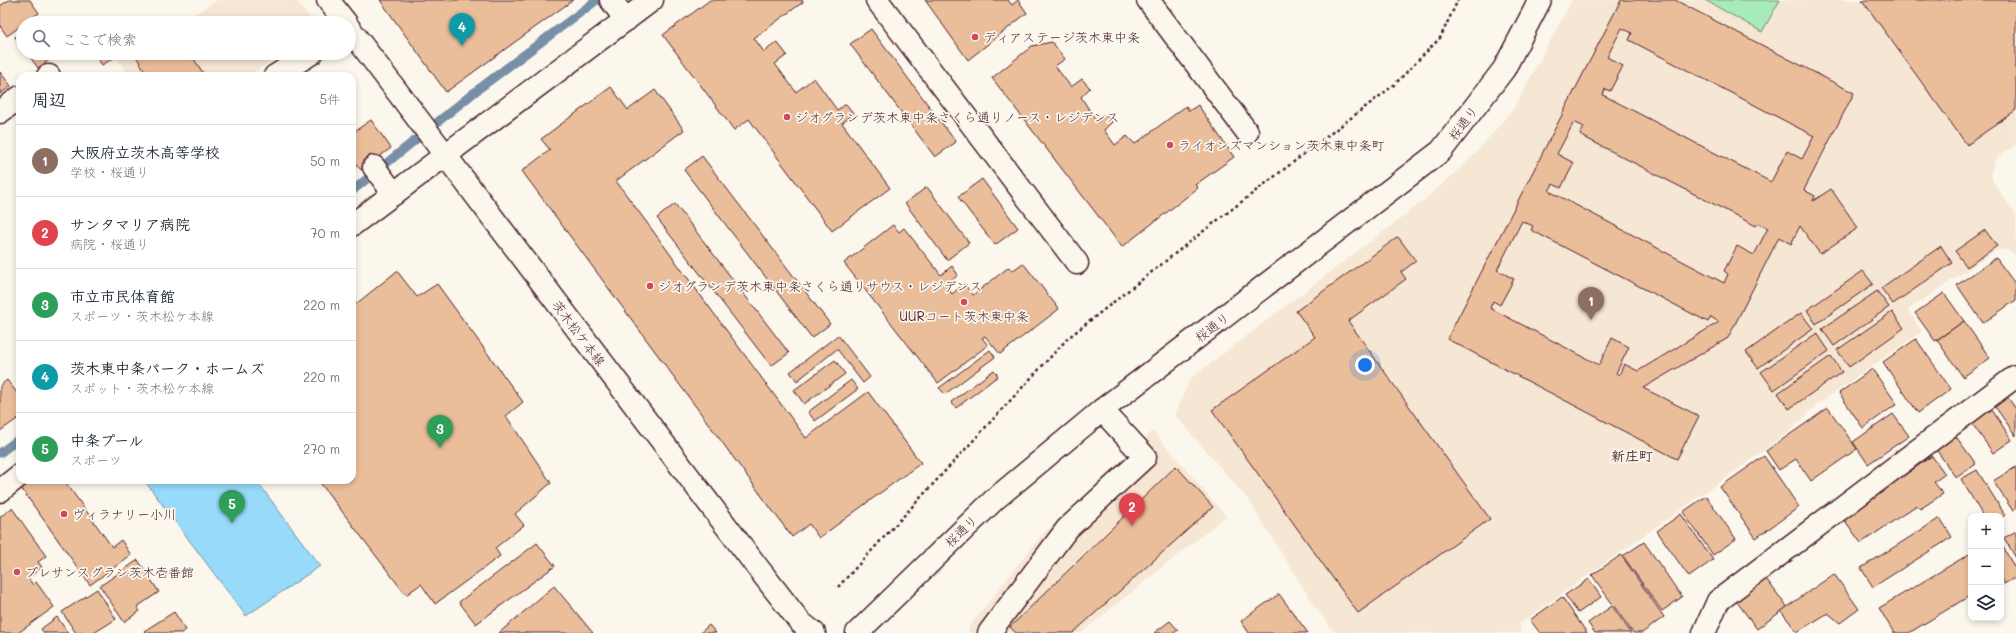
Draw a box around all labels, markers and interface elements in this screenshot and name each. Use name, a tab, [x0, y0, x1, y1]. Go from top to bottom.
pin: 4	[449, 13, 475, 46]
search box	[16, 16, 356, 60]
icon: search	[30, 27, 52, 49]
place label: ディアステージ茨木東中条	[983, 28, 1140, 45]
text: ここで検索	[62, 29, 137, 49]
marker: ディアステージ茨木東中条	[970, 32, 980, 42]
text: 周辺	[32, 88, 66, 110]
text: 5件	[319, 90, 340, 107]
street label: 桜通り	[1444, 102, 1481, 143]
place label: ジオグランデ茨木東中条さくら通りノース・レジデンス	[795, 108, 1119, 125]
marker: ジオグランデ茨木東中条さくら通りノース・レジデンス	[782, 112, 792, 122]
place label: ライオンズマンション茨木東中条町	[1178, 136, 1384, 153]
marker: ライオンズマンション茨木東中条町	[1165, 140, 1175, 150]
text: 大阪府立茨木高等学校	[70, 142, 220, 162]
text: 1	[42, 152, 48, 169]
text: 50 m	[310, 152, 340, 169]
text: 学校 · 桜通り	[70, 163, 149, 180]
text: サンタマリア病院	[70, 214, 190, 234]
text: 2	[41, 224, 49, 241]
text: 70 m	[310, 224, 340, 241]
text: 病院 · 桜通り	[70, 235, 149, 252]
place label: ジオグランデ茨木東中条さくら通りサウス・レジデンス	[658, 277, 982, 294]
marker: ジオグランデ茨木東中条さくら通りサウス・レジデンス	[645, 281, 655, 291]
text: 市立市民体育館	[70, 286, 175, 306]
pin: 1	[1578, 287, 1604, 320]
text: 3	[41, 296, 49, 313]
text: 220 m	[303, 296, 340, 313]
street label: 茨木松ケ本線	[549, 296, 610, 370]
marker: UURコート茨木東中条	[959, 297, 969, 307]
text: スポーツ · 茨木松ケ本線	[70, 307, 214, 324]
place label: UURコート茨木東中条	[899, 307, 1029, 324]
street label: 桜通り	[1191, 308, 1232, 345]
your location	[1355, 355, 1375, 375]
text: 茨木東中条パーク・ホームズ	[70, 358, 264, 378]
text: 4	[41, 368, 49, 385]
text: 220 m	[303, 368, 340, 385]
text: スポット · 茨木松ケ本線	[70, 379, 214, 396]
pin: 3	[427, 415, 453, 448]
text: 中条プール	[70, 430, 144, 450]
text: 5	[41, 440, 49, 457]
text: 270 m	[303, 440, 340, 457]
district label: 新庄町	[1611, 446, 1653, 465]
text: スポーツ	[70, 451, 122, 468]
pin: 5	[219, 490, 245, 523]
pin: 2	[1119, 493, 1145, 526]
place label: ヴィラナリー小川	[72, 505, 176, 522]
marker: ヴィラナリー小川	[59, 509, 69, 519]
street label: 桜通り	[941, 511, 981, 550]
map controls	[1968, 513, 2004, 621]
button: +	[1968, 513, 2004, 549]
button: −	[1968, 549, 2004, 585]
place label: プレサンスグラン茨木壱番館	[25, 563, 194, 580]
marker: プレサンスグラン茨木壱番館	[12, 567, 22, 577]
button: layers	[1968, 585, 2004, 621]

